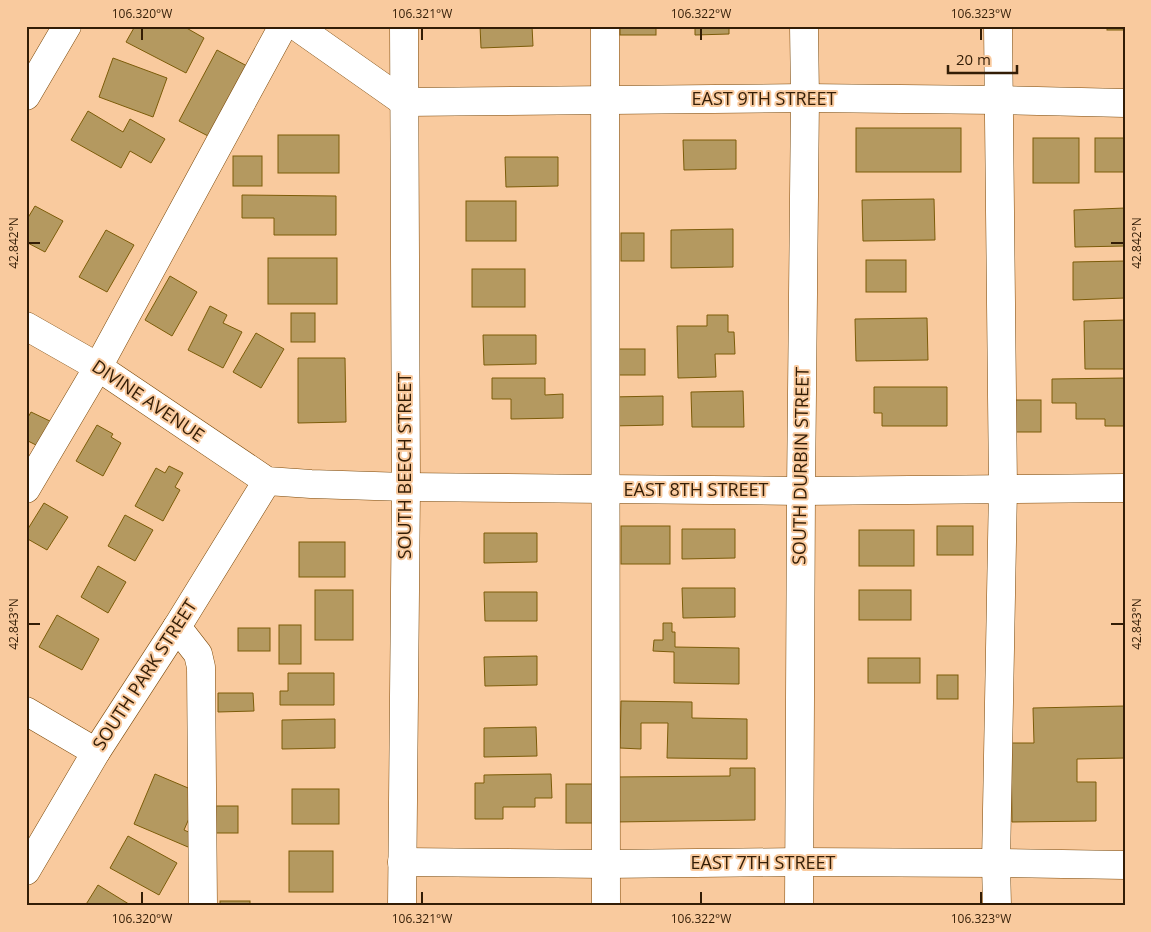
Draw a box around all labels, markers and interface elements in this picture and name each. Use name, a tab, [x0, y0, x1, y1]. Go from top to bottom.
text: 106.320°W	[112, 5, 172, 22]
text: 106.321°W	[392, 5, 452, 22]
text: 106.322°W	[671, 5, 731, 22]
text: 106.323°W	[951, 5, 1011, 22]
scale bar	[948, 42, 1017, 74]
text: 20 m	[956, 49, 991, 69]
street label: EAST 9TH STREET	[692, 86, 836, 110]
text: 42.842°N	[5, 217, 22, 269]
text: 42.842°N	[1128, 217, 1145, 269]
street label: DIVINE AVENUE	[88, 354, 210, 447]
street label: SOUTH DURBIN STREET	[786, 367, 814, 565]
street label: SOUTH BEECH STREET	[392, 373, 416, 559]
street label: EAST 8TH STREET	[624, 477, 768, 501]
street label: SOUTH PARK STREET	[87, 595, 202, 754]
text: 42.843°N	[5, 598, 22, 650]
text: 42.843°N	[1128, 598, 1145, 650]
street label: EAST 7TH STREET	[691, 850, 835, 874]
text: 106.320°W	[112, 910, 172, 927]
text: 106.321°W	[392, 910, 452, 927]
text: 106.322°W	[671, 910, 731, 927]
text: 106.323°W	[951, 910, 1011, 927]

